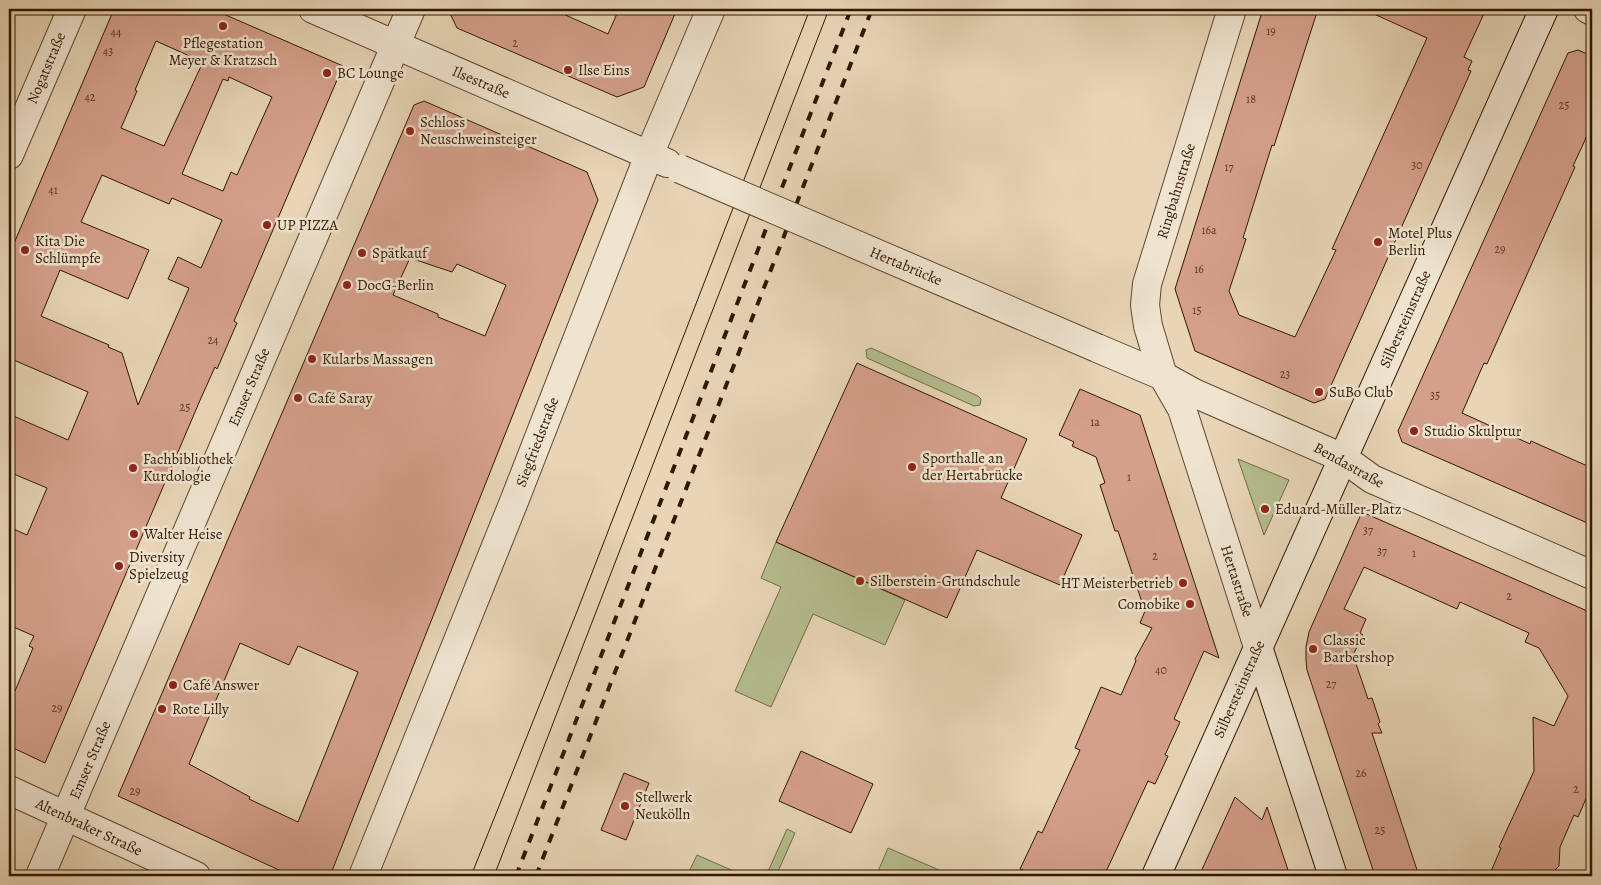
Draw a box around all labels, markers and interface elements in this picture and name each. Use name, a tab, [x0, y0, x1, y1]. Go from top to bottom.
marker: Pflegestation Meyer & Kratzsch	[217, 20, 229, 32]
house number: 19	[1266, 23, 1276, 39]
house number: 44	[111, 24, 122, 40]
street label: Nogatstraße	[22, 29, 70, 107]
place label: Pflegestation Meyer & Kratzsch	[169, 33, 277, 70]
house number: 2	[512, 35, 518, 51]
house number: 43	[103, 43, 113, 59]
place label: Ilse Eins	[578, 60, 630, 80]
street label: Ilsestraße	[449, 61, 513, 103]
place label: BC Lounge	[337, 63, 404, 83]
marker: Ilse Eins	[562, 64, 574, 76]
marker: BC Lounge	[321, 67, 333, 79]
house number: 42	[84, 89, 96, 105]
house number: 18	[1246, 91, 1256, 107]
house number: 25	[1559, 97, 1569, 113]
place label: Schloss Neuschweinsteiger	[420, 112, 537, 149]
marker: Schloss Neuschweinsteiger	[404, 125, 416, 137]
street label: Ringbahnstraße	[1152, 140, 1200, 241]
house number: 30	[1411, 157, 1423, 173]
house number: 17	[1224, 159, 1235, 175]
house number: 41	[48, 182, 58, 198]
place label: UP PIZZA	[277, 215, 338, 235]
marker: UP PIZZA	[261, 219, 273, 231]
house number: 16a	[1201, 222, 1217, 238]
place label: Motel Plus Berlin	[1388, 223, 1452, 260]
place label: Kita Die Schlümpfe	[35, 231, 101, 268]
marker: Motel Plus Berlin	[1372, 236, 1384, 248]
house number: 29	[1494, 241, 1506, 257]
street label: Hertabrücke	[867, 242, 946, 290]
place label: Spätkauf	[372, 243, 429, 263]
marker: Kita Die Schlümpfe	[19, 244, 31, 256]
marker: Spätkauf	[356, 247, 368, 259]
house number: 16	[1194, 261, 1204, 277]
street label: Silbersteinstraße	[1374, 267, 1436, 371]
place label: DocG-Berlin	[357, 275, 434, 295]
marker: DocG-Berlin	[341, 279, 353, 291]
house number: 15	[1192, 302, 1202, 318]
house number: 24	[207, 332, 219, 348]
street label: Emser Straße	[223, 344, 275, 429]
place label: Kularbs Massagen	[322, 349, 433, 369]
marker: Kularbs Massagen	[306, 353, 318, 365]
house number: 23	[1280, 366, 1290, 382]
place label: SuBo Club	[1329, 382, 1393, 402]
marker: SuBo Club	[1313, 386, 1325, 398]
house number: 35	[1430, 387, 1440, 403]
place label: Café Saray	[308, 388, 373, 408]
marker: Café Saray	[292, 392, 304, 404]
street label: Siegfriedstraße	[511, 394, 563, 490]
house number: 25	[180, 399, 190, 415]
house number: 1a	[1090, 414, 1100, 430]
place label: Studio Skulptur	[1424, 421, 1522, 441]
marker: Studio Skulptur	[1408, 425, 1420, 437]
street label: Bendastraße	[1310, 437, 1388, 493]
place label: Sporthalle an der Hertabrücke	[922, 448, 1023, 485]
place label: Fachbibliothek Kurdologie	[143, 449, 234, 486]
marker: Sporthalle an der Hertabrücke	[906, 461, 918, 473]
marker: Fachbibliothek Kurdologie	[127, 462, 139, 474]
house number: 1	[1127, 469, 1131, 485]
place label: Eduard-Müller-Platz	[1275, 499, 1402, 519]
marker: Eduard-Müller-Platz	[1259, 503, 1271, 515]
house number: 37	[1363, 522, 1374, 538]
place label: Walter Heise	[143, 524, 223, 544]
marker: Walter Heise	[128, 528, 140, 540]
street label: Hertastraße	[1216, 542, 1258, 620]
house number: 37	[1377, 543, 1388, 559]
house number: 1	[1412, 545, 1416, 561]
place label: Diversity Spielzeug	[129, 547, 189, 584]
house number: 2	[1152, 548, 1158, 564]
marker: Diversity Spielzeug	[113, 560, 125, 572]
place label: Silberstein-Grundschule	[870, 571, 1021, 591]
place label: HT Meisterbetrieb	[1060, 573, 1173, 593]
marker: Silberstein-Grundschule	[854, 575, 866, 587]
marker: HT Meisterbetrieb	[1177, 577, 1189, 589]
house number: 2	[1506, 588, 1512, 604]
place label: Comobike	[1118, 594, 1180, 614]
marker: Comobike	[1184, 598, 1196, 610]
place label: Classic Barbershop	[1323, 630, 1394, 667]
street label: Silbersteinstraße	[1208, 637, 1270, 741]
marker: Classic Barbershop	[1307, 643, 1319, 655]
house number: 40	[1155, 662, 1167, 678]
place label: Café Answer	[183, 675, 260, 695]
house number: 27	[1326, 676, 1337, 692]
marker: Café Answer	[167, 679, 179, 691]
place label: Rote Lilly	[172, 699, 229, 719]
house number: 29	[51, 700, 63, 716]
marker: Rote Lilly	[156, 703, 168, 715]
street label: Emser Straße	[64, 717, 116, 802]
house number: 26	[1355, 765, 1367, 781]
house number: 2	[1573, 781, 1579, 797]
house number: 29	[129, 783, 141, 799]
place label: Stellwerk Neukölln	[635, 787, 693, 824]
street label: Altenbraker Straße	[31, 793, 146, 861]
marker: Stellwerk Neukölln	[619, 800, 631, 812]
house number: 25	[1375, 822, 1385, 838]

